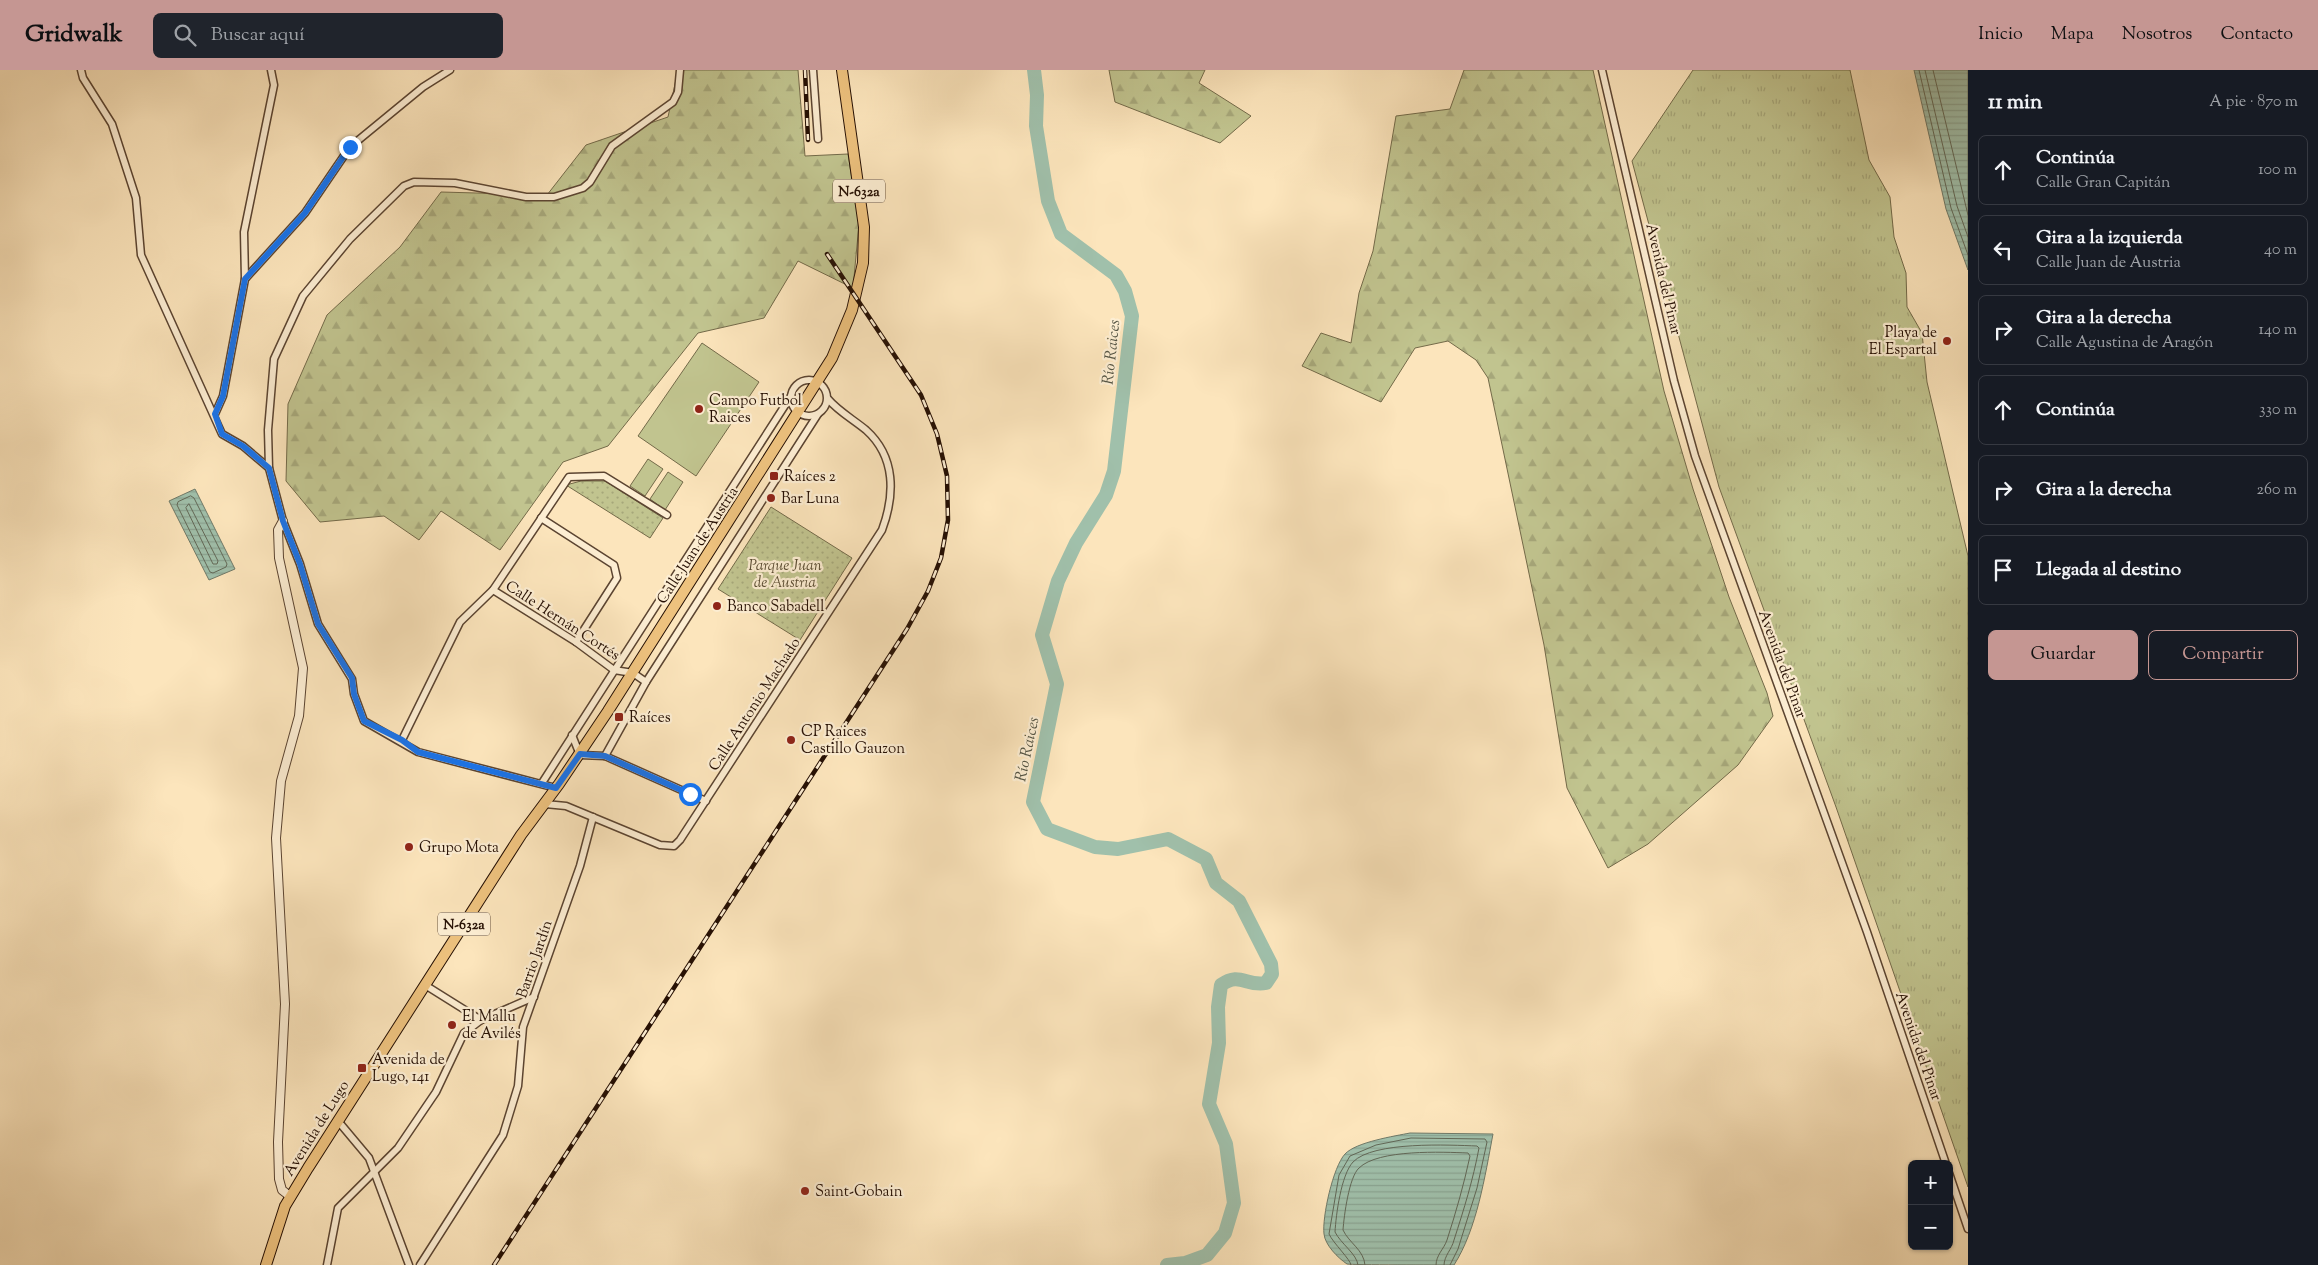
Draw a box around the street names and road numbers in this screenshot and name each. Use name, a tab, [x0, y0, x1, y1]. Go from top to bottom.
road number: N-632a	[833, 180, 885, 202]
street label: Avenida del Pinar	[1640, 222, 1686, 337]
street label: Calle Juan de Austria	[652, 483, 744, 608]
street label: Calle Hernán Cortés	[501, 576, 624, 666]
street label: Avenida del Pinar	[1752, 607, 1811, 722]
street label: Calle Antonio Machado	[704, 634, 806, 776]
road number: N-632a	[438, 912, 490, 936]
street label: Barrio Jardín	[512, 918, 559, 1001]
street label: Avenida del Pinar	[1889, 989, 1946, 1104]
street label: Avenida de Lugo	[279, 1077, 355, 1181]

